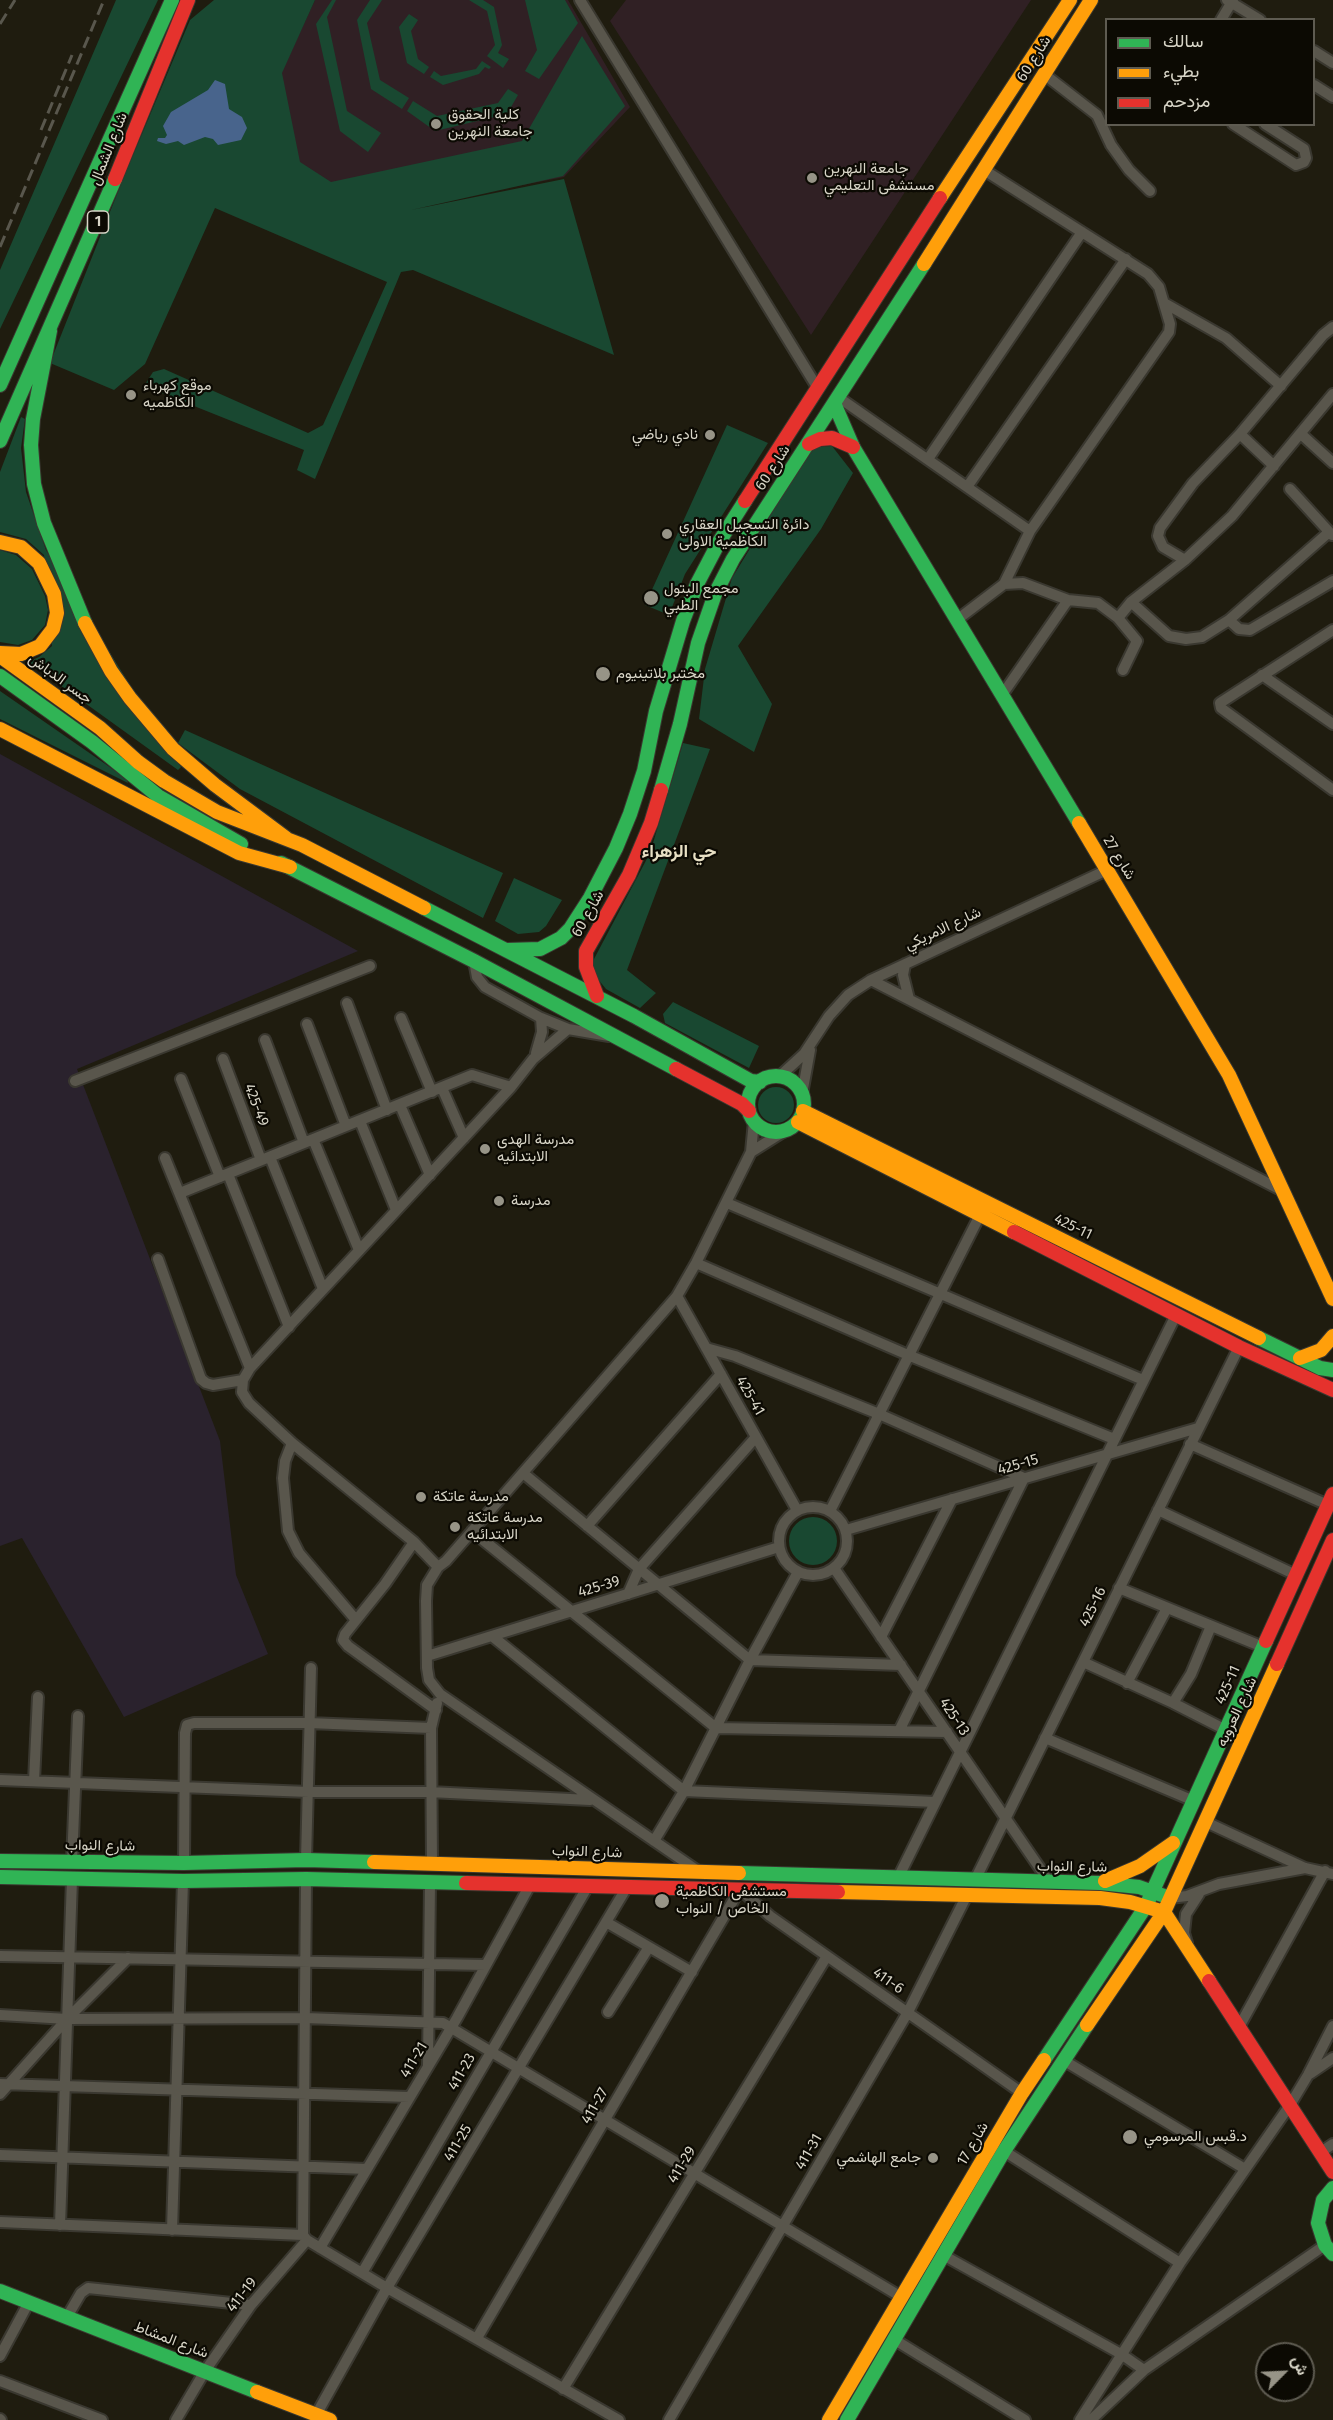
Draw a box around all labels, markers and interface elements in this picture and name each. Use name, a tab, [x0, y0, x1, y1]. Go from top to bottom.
legend	[1105, 18, 1315, 126]
text: سالك	[1163, 30, 1203, 52]
street label: شارع 60	[1013, 33, 1055, 85]
text: بطيء	[1163, 60, 1199, 82]
text: مزدحم	[1163, 90, 1210, 112]
place label: كلية الحقوق جامعة النهرين	[448, 106, 532, 141]
street label: شارع الشمال	[86, 110, 132, 188]
marker: كلية الحقوق جامعة النهرين	[429, 117, 443, 131]
place label: جامعة النهرين مستشفى التعليمي	[824, 160, 934, 195]
marker: جامعة النهرين مستشفى التعليمي	[805, 171, 819, 185]
road number: 1	[88, 211, 108, 233]
place label: موقع كهرباء الكاظميه	[143, 377, 211, 412]
marker: موقع كهرباء الكاظميه	[124, 388, 138, 402]
place label: نادي رياضي	[632, 426, 698, 444]
marker: نادي رياضي	[703, 428, 717, 442]
street label: شارع 60	[752, 442, 794, 494]
place label: دائرة التسجيل العقاري الكاظمية الاولى	[679, 516, 809, 551]
marker: دائرة التسجيل العقاري الكاظمية الاولى	[660, 527, 674, 541]
place label: مجمع البتول الطبي	[664, 580, 738, 615]
marker: مجمع البتول الطبي	[642, 589, 660, 607]
street label: جسر الدباش	[25, 650, 95, 708]
marker: مختبر بلاتينيوم	[594, 665, 612, 683]
place label: مختبر بلاتينيوم	[616, 665, 705, 683]
street label: شارع 27	[1099, 833, 1139, 883]
district label: حي الزهراء	[641, 841, 717, 863]
street label: شارع 60	[568, 888, 608, 940]
street label: شارع الامريكي	[902, 904, 984, 954]
street label: 425-49	[240, 1081, 272, 1129]
place label: مدرسة الهدى الابتدائيه	[497, 1131, 574, 1166]
marker: مدرسة الهدى الابتدائيه	[478, 1142, 492, 1156]
place label: مدرسة	[511, 1192, 551, 1210]
marker: مدرسة	[492, 1194, 506, 1208]
street label: 425-11	[1051, 1210, 1095, 1244]
street label: 425-41	[732, 1373, 768, 1419]
street label: 425-15	[996, 1451, 1040, 1479]
place label: مدرسة عاتكة	[433, 1488, 509, 1506]
marker: مدرسة عاتكة	[414, 1490, 428, 1504]
place label: مدرسة عاتكة الابتدائيه	[467, 1509, 543, 1544]
marker: مدرسة عاتكة الابتدائيه	[448, 1520, 462, 1534]
street label: 425-39	[576, 1572, 622, 1602]
street label: 425-16	[1076, 1584, 1110, 1630]
street label: 425-11	[1212, 1663, 1244, 1707]
street label: شارع العروبه	[1213, 1674, 1261, 1750]
street label: 425-13	[935, 1695, 973, 1739]
street label: شارع النواب	[65, 1836, 135, 1856]
street label: شارع النواب	[552, 1842, 622, 1862]
street label: شارع النواب	[1037, 1857, 1107, 1877]
place label: مستشفى الكاظمية الخاص / النواب	[676, 1883, 787, 1918]
marker: مستشفى الكاظمية الخاص / النواب	[653, 1892, 671, 1910]
street label: 411-6	[869, 1964, 907, 1998]
street label: 411-21	[396, 2039, 432, 2081]
street label: 411-23	[444, 2050, 480, 2094]
street label: 411-27	[577, 2085, 613, 2127]
street label: شارع 17	[953, 2119, 993, 2169]
street label: 411-25	[440, 2121, 476, 2165]
marker: د.قبس المرسومي	[1121, 2128, 1139, 2146]
place label: د.قبس المرسومي	[1144, 2128, 1247, 2146]
street label: 411-31	[792, 2131, 826, 2173]
street label: 411-29	[664, 2143, 700, 2187]
place label: جامع الهاشمي	[836, 2149, 921, 2167]
marker: جامع الهاشمي	[926, 2151, 940, 2165]
street label: 411-19	[223, 2274, 261, 2316]
street label: شارع المشاط	[131, 2318, 211, 2362]
north arrow	[1255, 2342, 1315, 2402]
text: ش	[1287, 2353, 1313, 2378]

